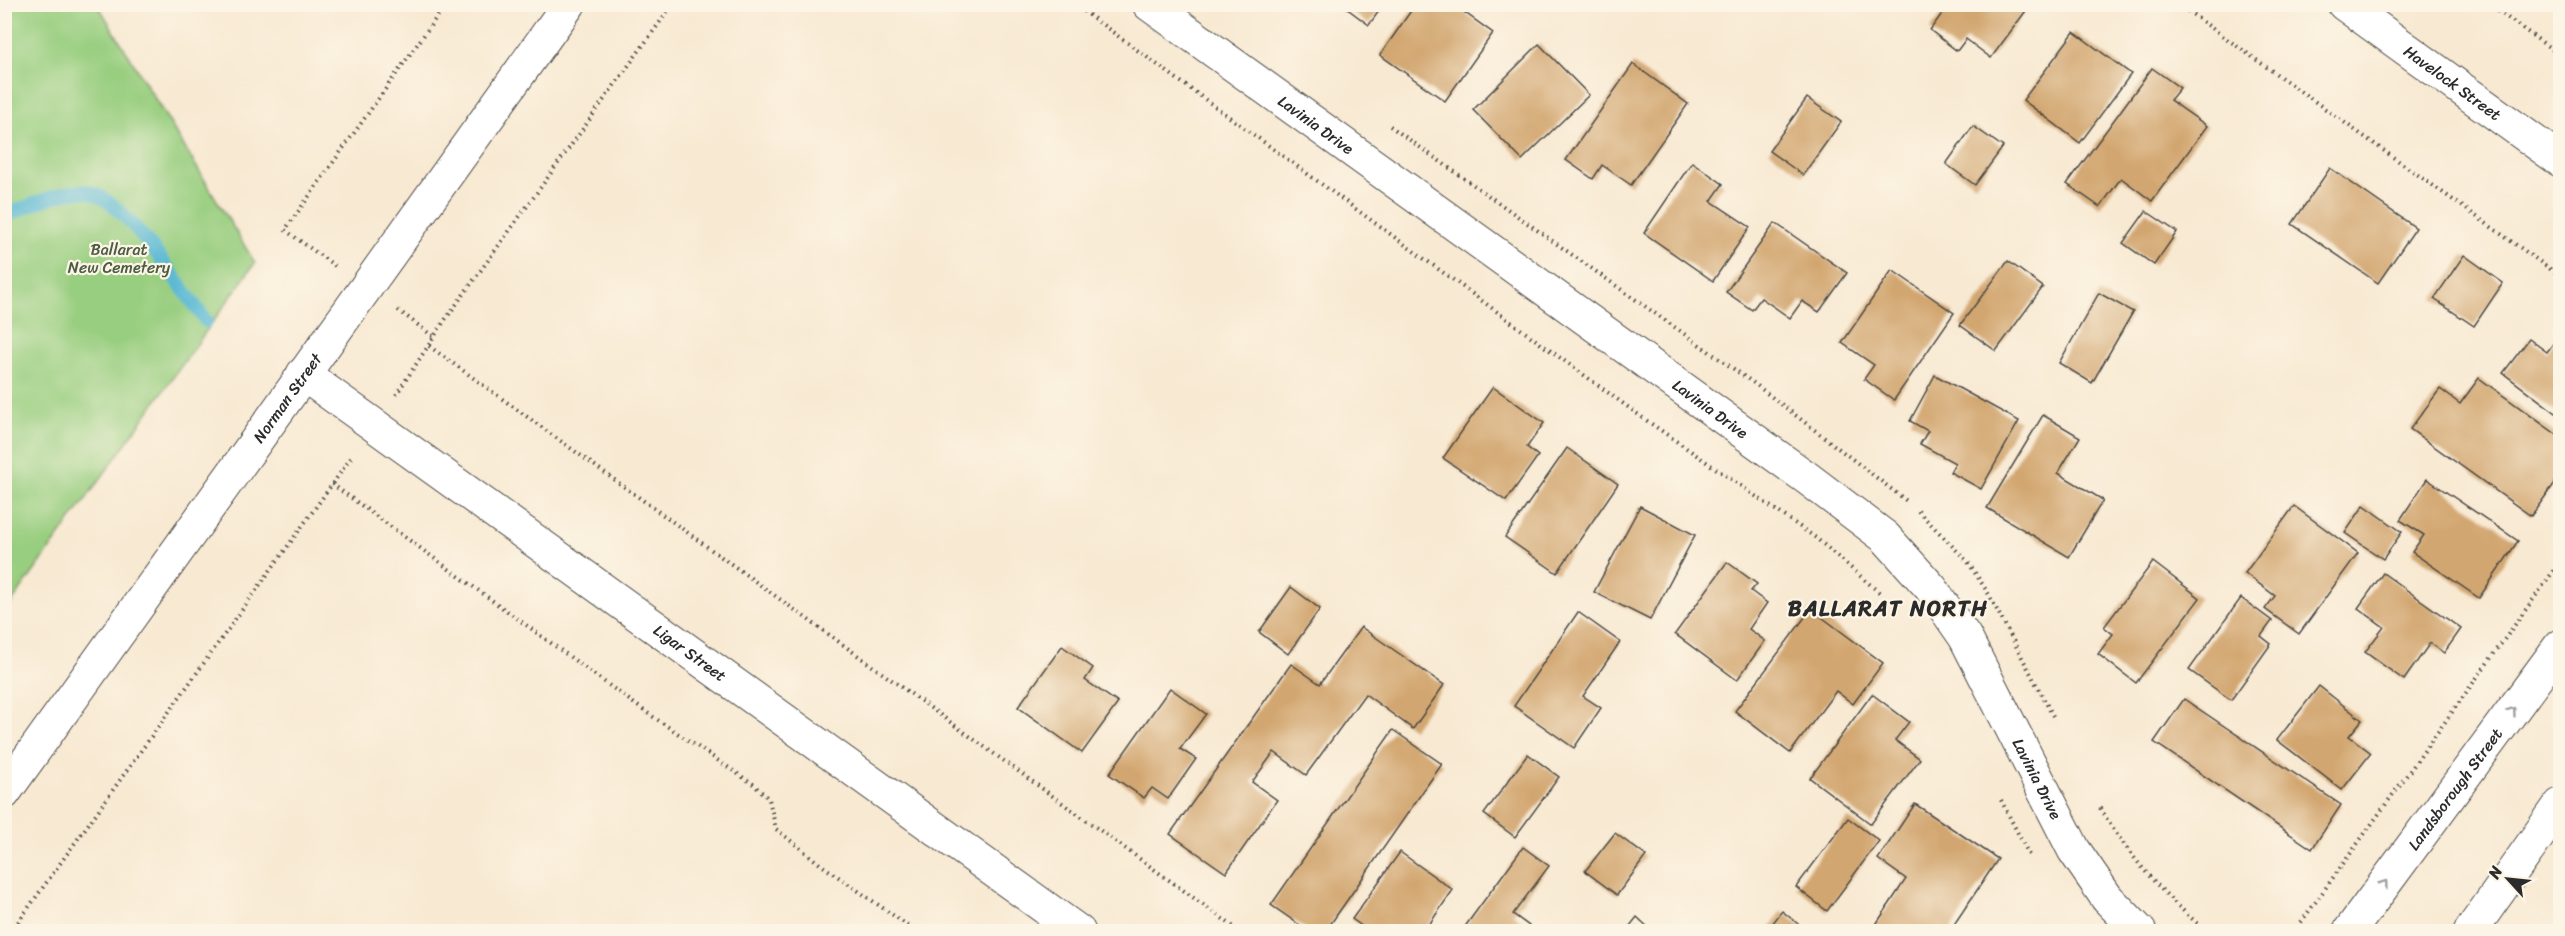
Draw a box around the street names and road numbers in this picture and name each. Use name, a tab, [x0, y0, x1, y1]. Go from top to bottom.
street label: Havelock Street	[2397, 37, 2508, 128]
street label: Lavinia Drive	[1272, 87, 1361, 162]
street label: Norman Street	[245, 346, 330, 449]
street label: Lavinia Drive	[1666, 371, 1755, 446]
street label: Ligar Street	[647, 616, 733, 689]
street label: Landsborough Street	[2399, 721, 2510, 856]
street label: Lavinia Drive	[2004, 733, 2071, 825]

